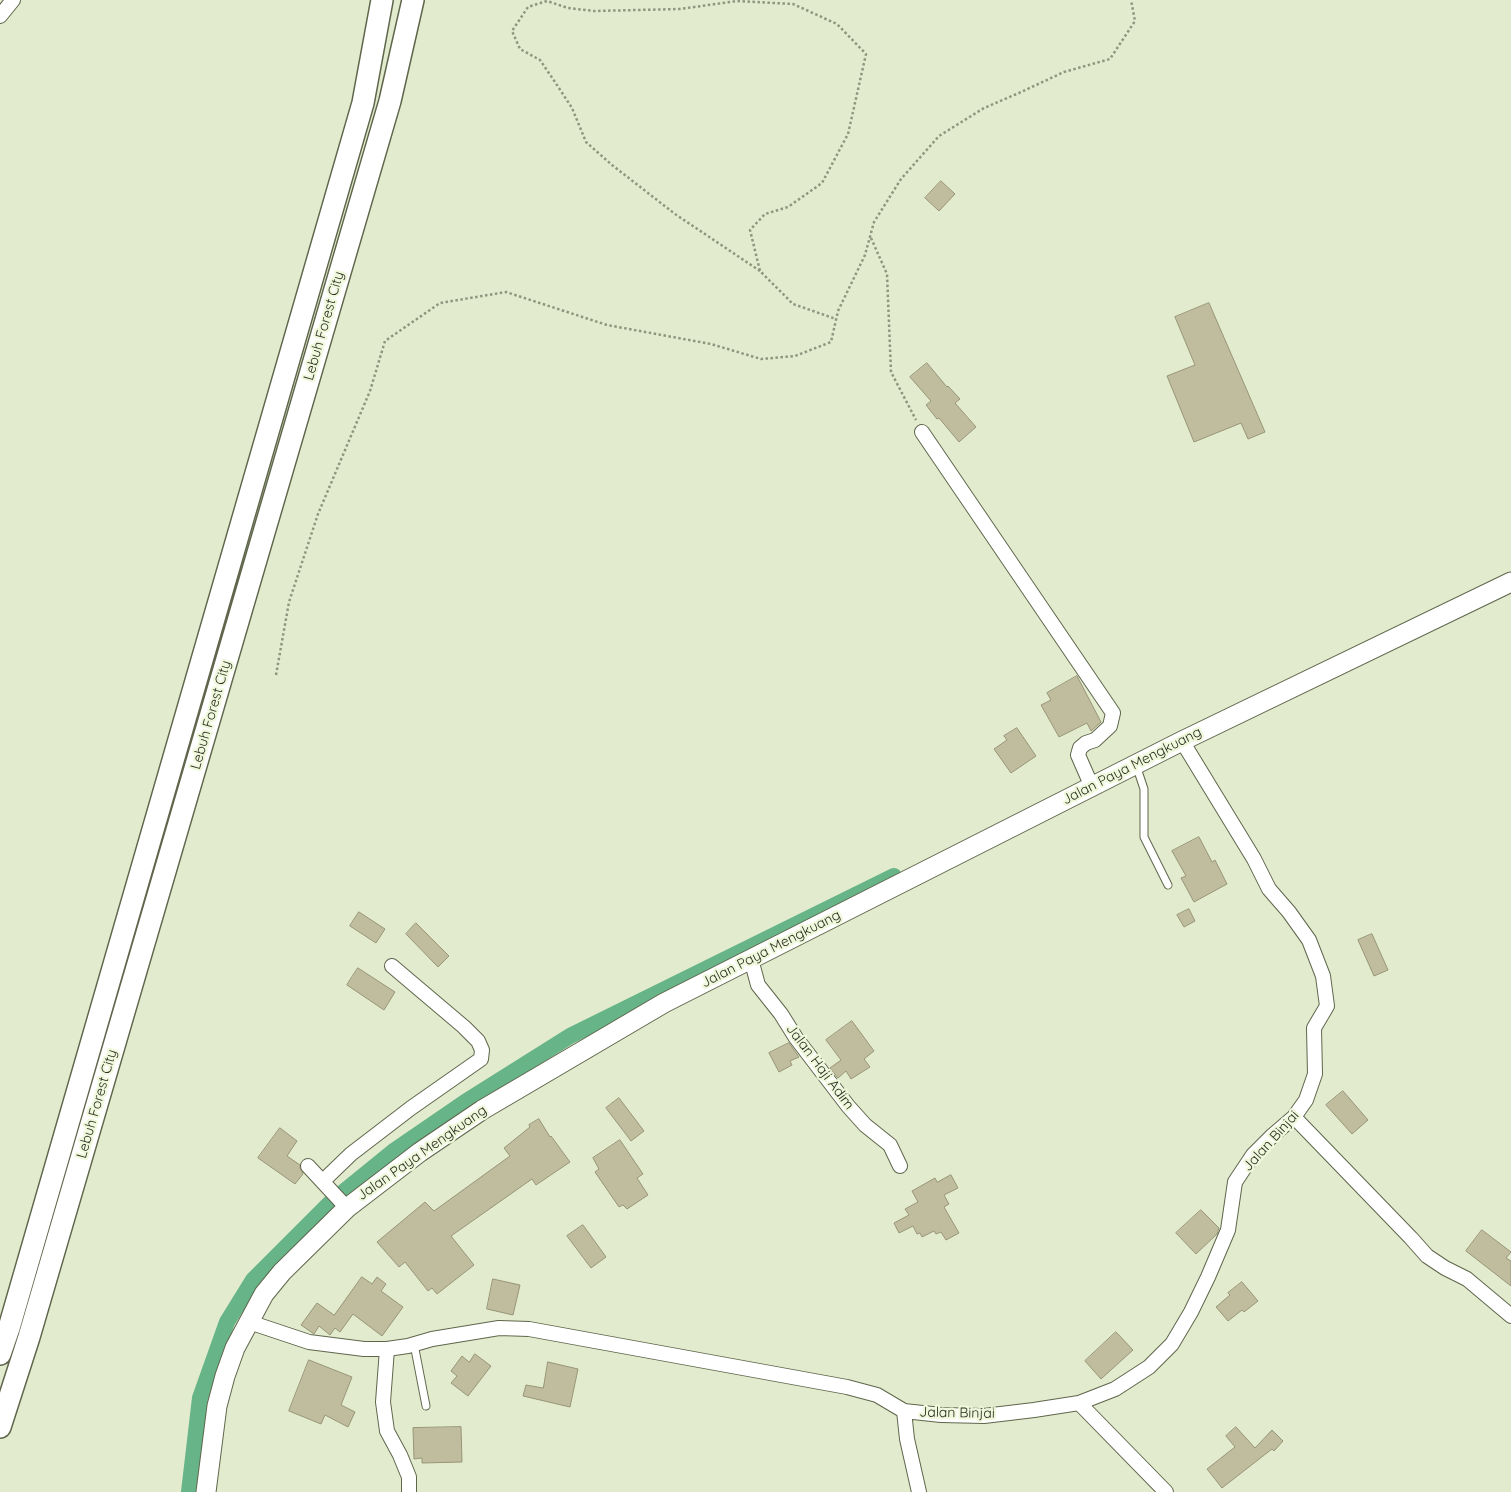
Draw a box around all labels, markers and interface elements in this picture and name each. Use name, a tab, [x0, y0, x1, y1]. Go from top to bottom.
street label: Lebuh Forest City	[300, 270, 348, 382]
street label: Lebuh Forest City	[187, 659, 235, 771]
street label: Jalan Paya Mengkuang	[1060, 724, 1204, 808]
street label: Jalan Paya Mengkuang	[699, 907, 843, 991]
street label: Jalan Haji Adim	[782, 1021, 858, 1113]
street label: Lebuh Forest City	[73, 1048, 121, 1160]
street label: Jalan Paya Mengkuang	[354, 1102, 490, 1204]
street label: Jalan Binjai	[1239, 1107, 1303, 1175]
street label: Jalan Binjai	[919, 1404, 995, 1422]

